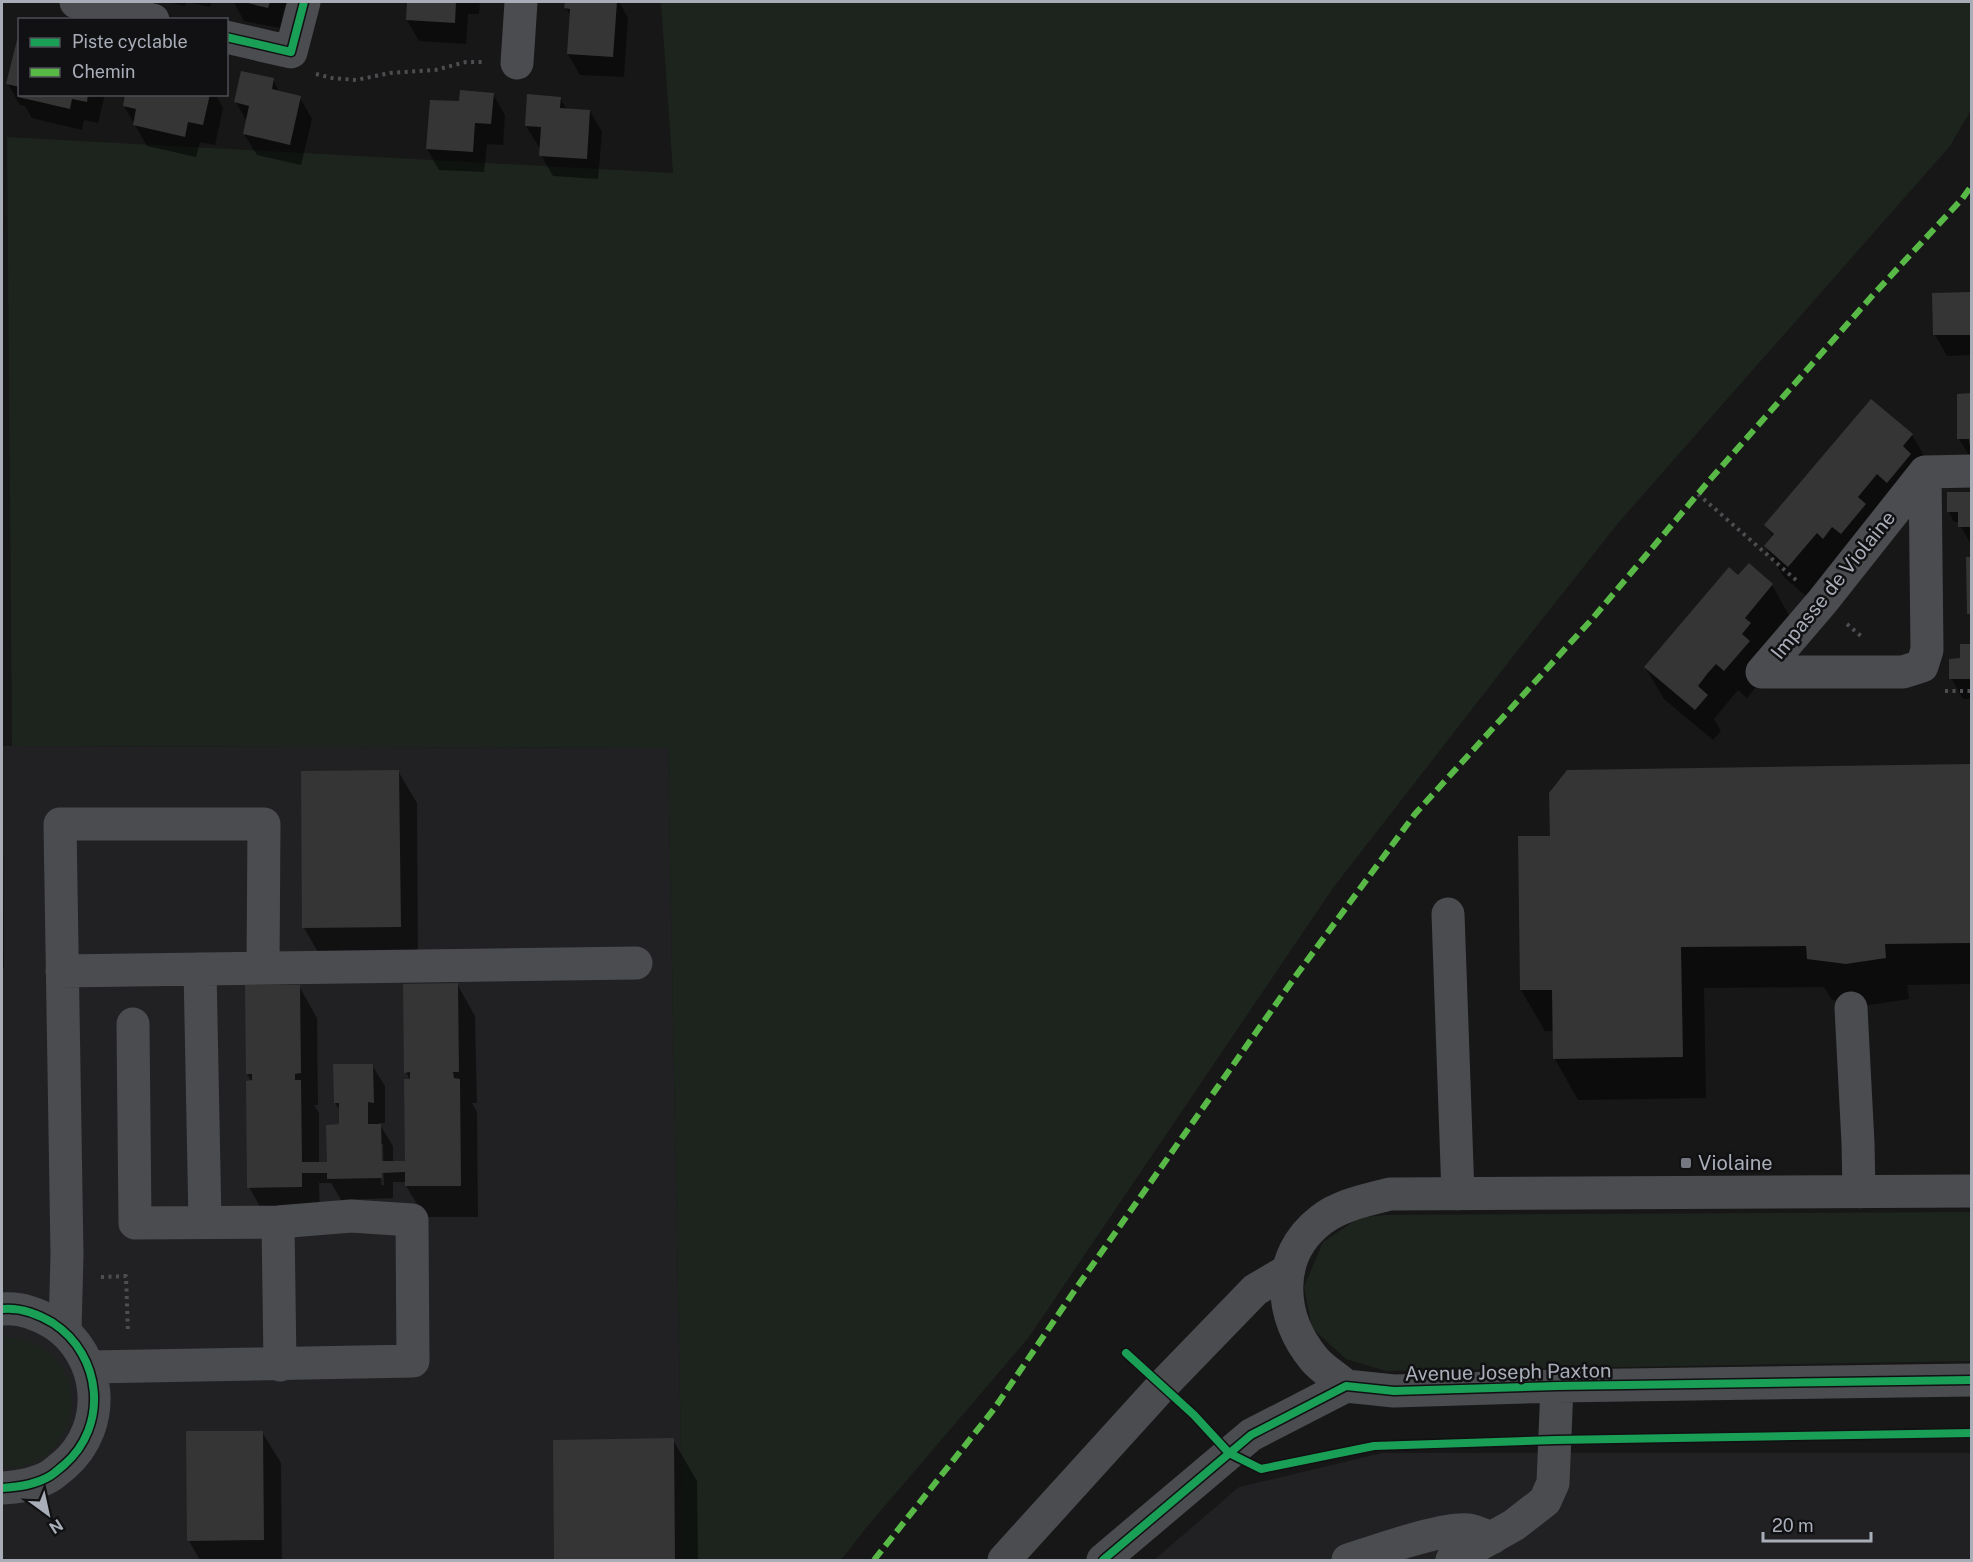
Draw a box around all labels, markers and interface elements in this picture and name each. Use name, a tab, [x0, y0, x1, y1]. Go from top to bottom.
legend	[18, 18, 228, 96]
text: Piste cyclable	[72, 31, 188, 52]
text: Chemin	[72, 61, 136, 82]
street label: Impasse de Violaine	[1766, 506, 1900, 664]
place label: Violaine	[1698, 1151, 1773, 1175]
marker: Violaine	[1679, 1156, 1693, 1170]
street label: Avenue Joseph Paxton	[1404, 1358, 1612, 1386]
north arrow	[18, 1484, 78, 1544]
scale bar	[1763, 1505, 1871, 1543]
text: N	[45, 1515, 66, 1538]
text: 20 m	[1772, 1515, 1814, 1536]

